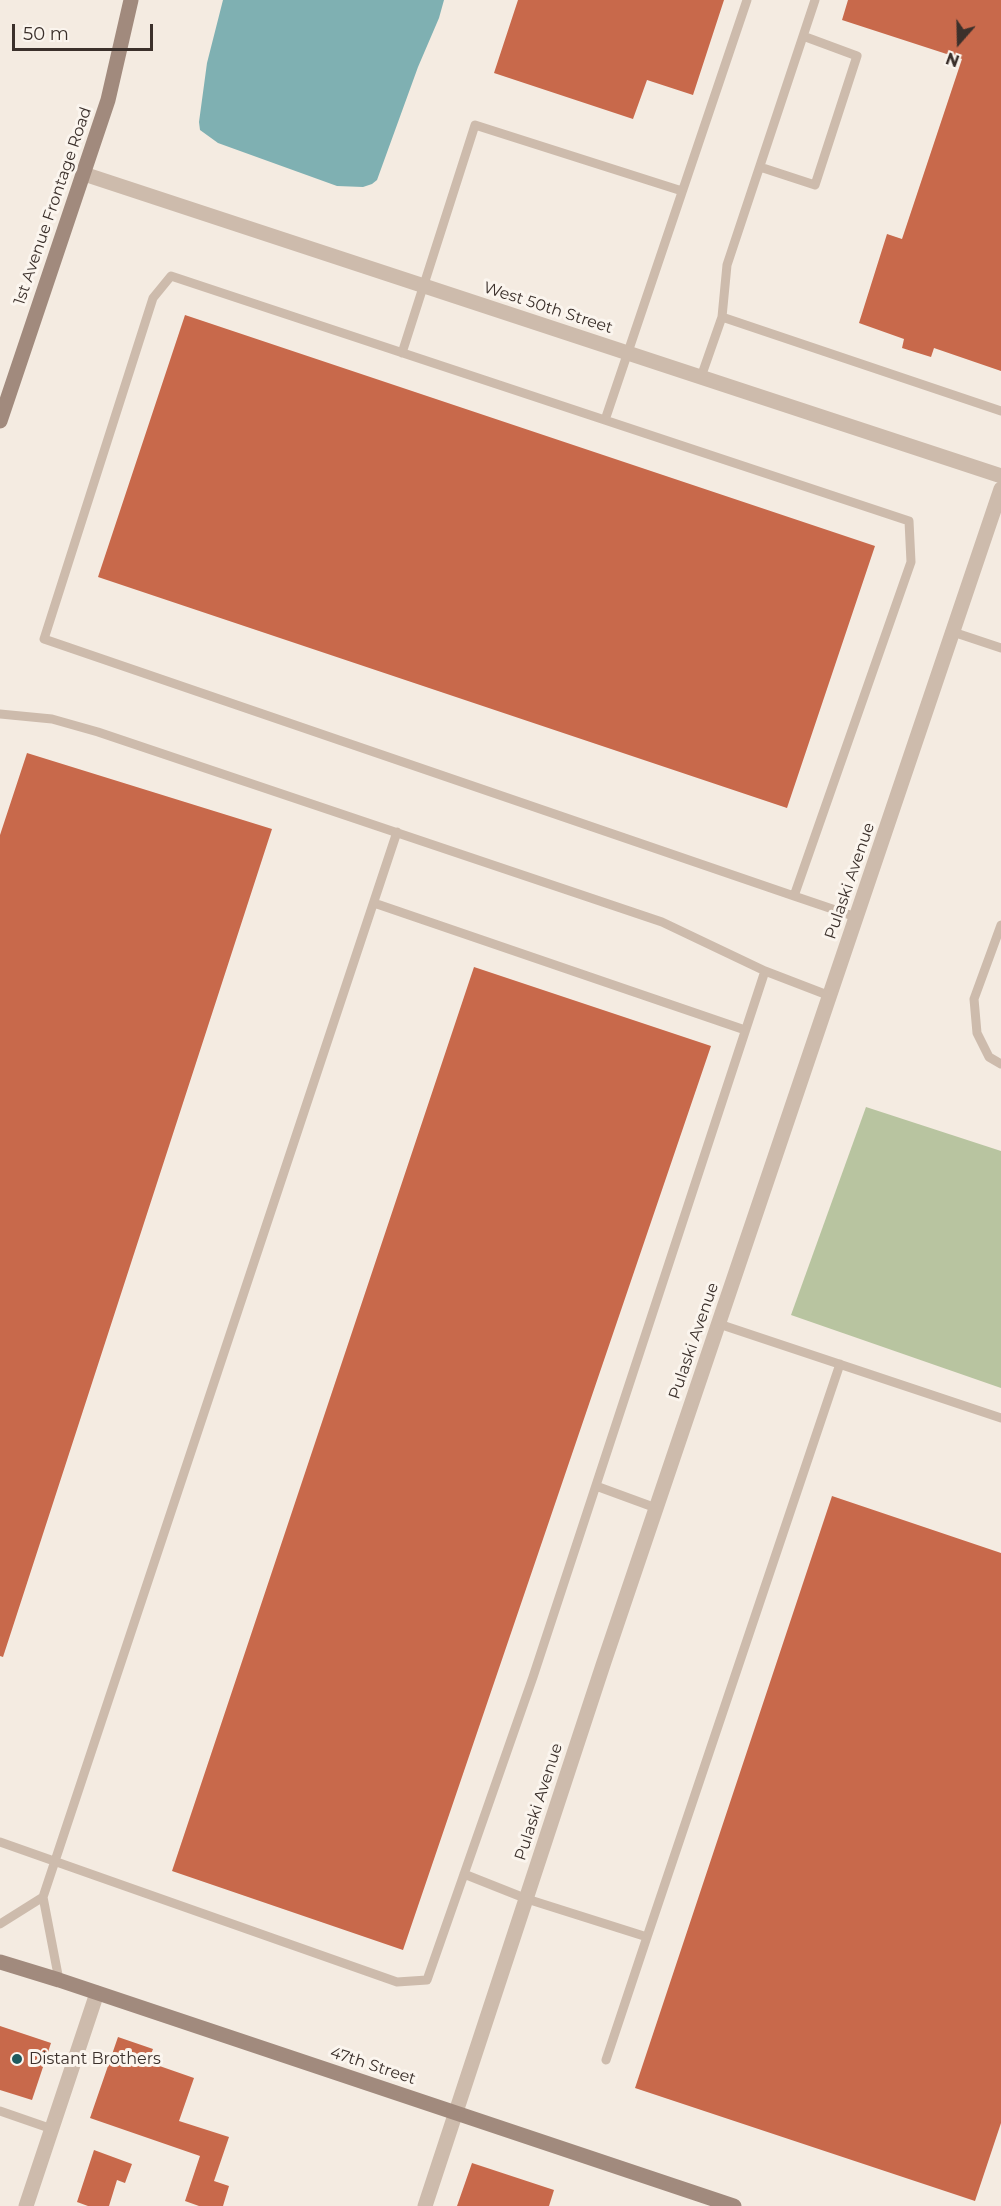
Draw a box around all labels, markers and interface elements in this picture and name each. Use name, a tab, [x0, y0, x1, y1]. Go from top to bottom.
scale bar	[15, 12, 156, 50]
north arrow	[929, 12, 989, 72]
text: 50 m	[23, 23, 69, 45]
text: N	[943, 48, 962, 71]
street label: 1st Avenue Frontage Road	[10, 104, 96, 308]
street label: West 50th Street	[481, 278, 615, 338]
street label: Pulaski Avenue	[821, 820, 879, 942]
street label: Pulaski Avenue	[665, 1280, 723, 1402]
street label: Pulaski Avenue	[511, 1741, 567, 1863]
street label: 47th Street	[328, 2043, 418, 2089]
place label: Distant Brothers	[29, 2049, 161, 2069]
marker: Distant Brothers	[10, 2052, 24, 2066]

